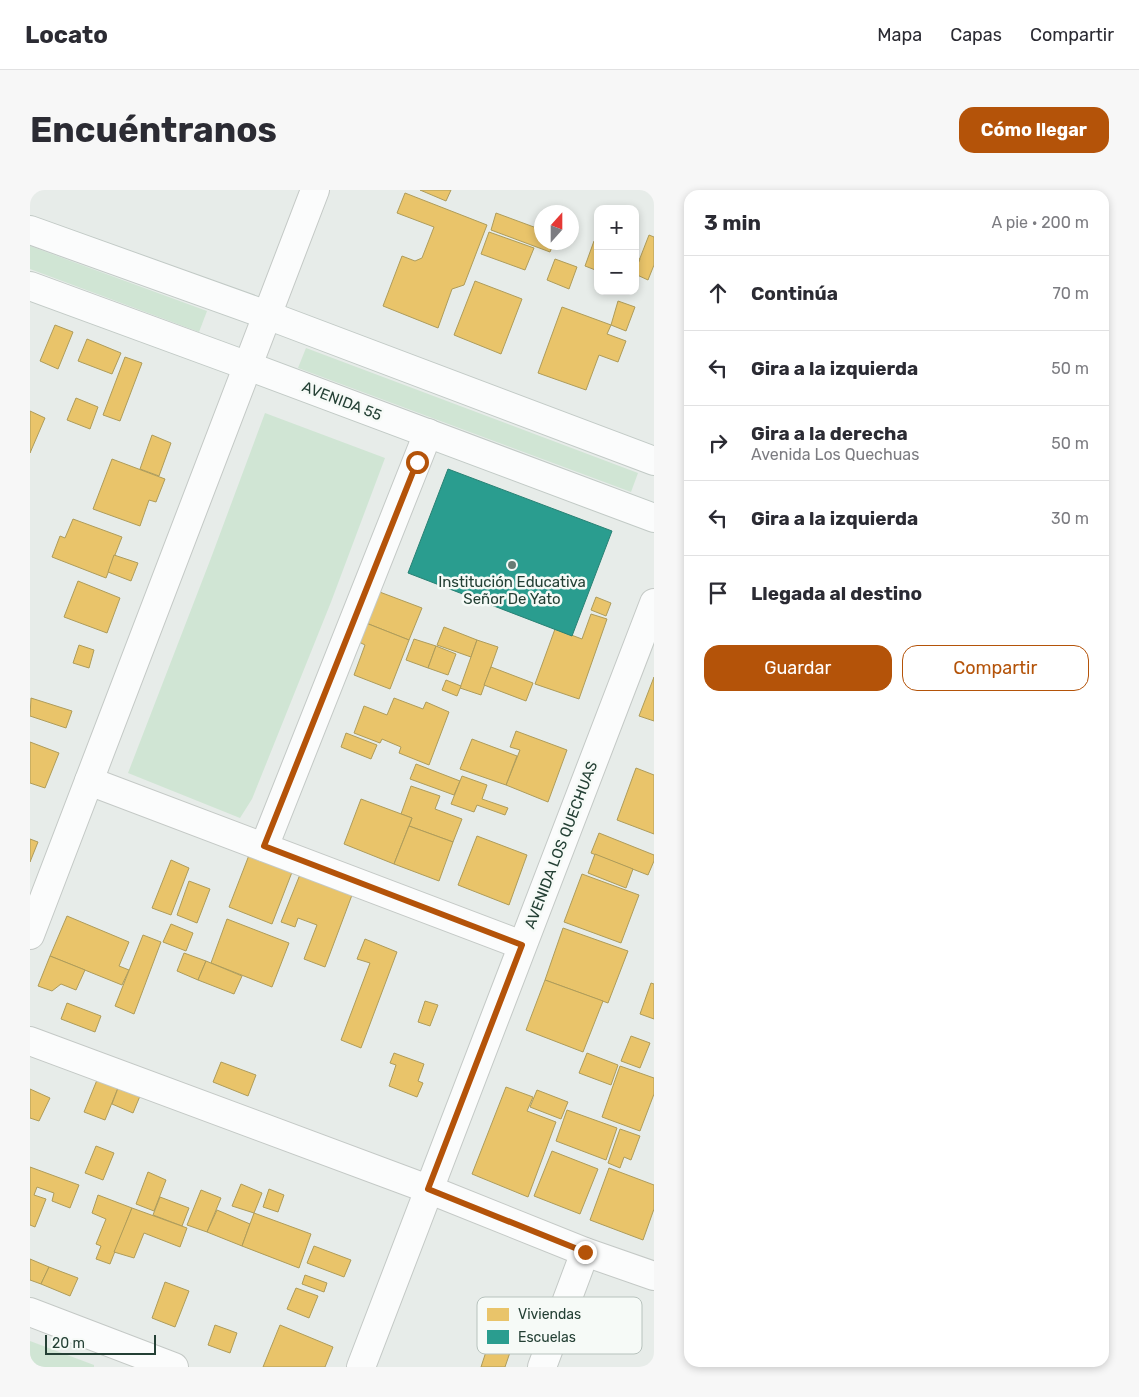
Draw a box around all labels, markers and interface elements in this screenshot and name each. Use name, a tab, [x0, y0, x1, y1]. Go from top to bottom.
text: Locato	[25, 21, 108, 49]
text: Mapa	[877, 24, 922, 46]
text: Capas	[950, 24, 1002, 46]
text: Compartir	[1030, 24, 1114, 46]
button: Cómo llegar	[959, 107, 1109, 153]
text: Encuéntranos	[30, 109, 277, 151]
north arrow	[534, 205, 579, 250]
map controls	[594, 205, 639, 295]
button: +	[594, 205, 639, 250]
text: 3 min	[704, 210, 761, 235]
text: A pie · 200 m	[991, 213, 1089, 232]
button: −	[594, 250, 639, 295]
icon: ahead	[704, 279, 732, 307]
text: Continúa	[751, 282, 838, 305]
text: 70 m	[1052, 284, 1089, 303]
icon: left	[704, 354, 732, 382]
text: Gira a la izquierda	[751, 357, 918, 380]
text: 50 m	[1051, 359, 1089, 378]
street label: AVENIDA 55	[300, 378, 385, 424]
text: Gira a la derecha	[751, 422, 908, 445]
icon: right	[704, 429, 732, 457]
text: 50 m	[1051, 434, 1089, 453]
text: Avenida Los Quechuas	[751, 445, 919, 464]
route start	[406, 451, 429, 474]
icon: left	[704, 504, 732, 532]
text: Gira a la izquierda	[751, 507, 918, 530]
text: 30 m	[1051, 509, 1089, 528]
marker: Institución Educativa Señor De Yato	[506, 559, 518, 571]
place label: Institución Educativa Señor De Yato	[438, 573, 586, 608]
icon: arrive	[704, 579, 732, 607]
text: Llegada al destino	[751, 582, 922, 605]
button: Guardar	[704, 645, 892, 691]
button: Compartir	[902, 645, 1089, 691]
street label: AVENIDA LOS QUECHUAS	[521, 759, 601, 931]
route end	[574, 1241, 597, 1264]
legend	[477, 1297, 642, 1354]
text: Viviendas	[518, 1306, 581, 1323]
text: Escuelas	[518, 1329, 576, 1346]
scale bar	[45, 1332, 156, 1355]
text: 20 m	[52, 1335, 85, 1352]

